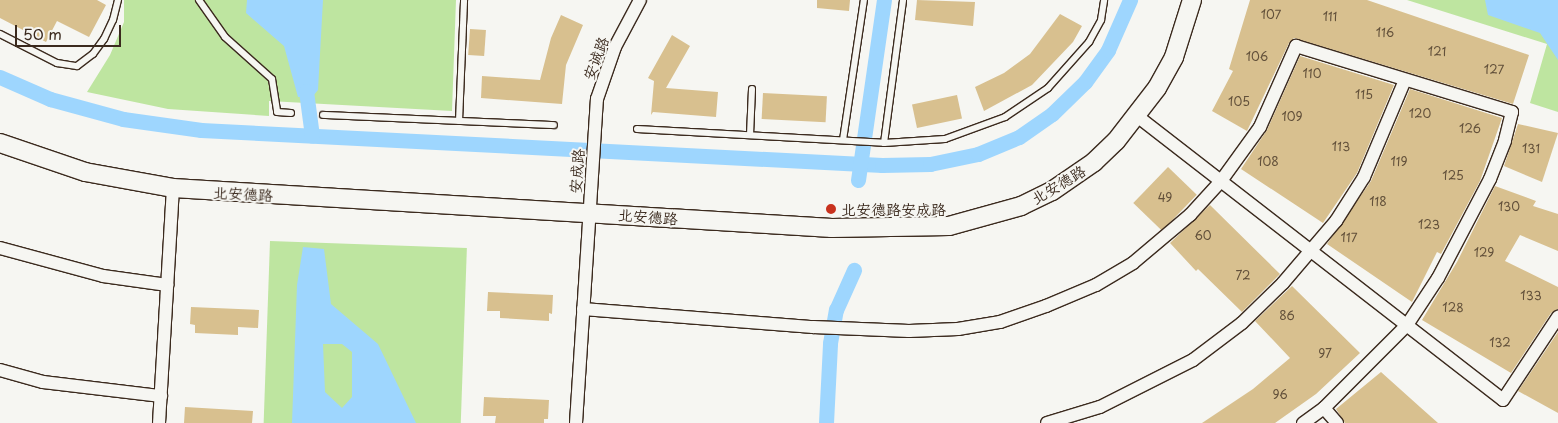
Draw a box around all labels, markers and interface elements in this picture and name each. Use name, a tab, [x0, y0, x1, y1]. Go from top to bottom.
house number: 107	[1261, 8, 1281, 22]
house number: 111	[1323, 10, 1337, 24]
scale bar	[18, 15, 124, 47]
text: 50 m	[23, 22, 62, 45]
house number: 116	[1376, 26, 1394, 40]
street label: 安诚路	[579, 34, 611, 82]
house number: 121	[1428, 45, 1446, 59]
house number: 106	[1246, 50, 1268, 64]
house number: 127	[1484, 63, 1504, 77]
house number: 110	[1303, 67, 1321, 81]
house number: 115	[1355, 88, 1373, 102]
house number: 105	[1228, 95, 1250, 109]
house number: 120	[1409, 107, 1431, 121]
house number: 109	[1281, 110, 1303, 124]
house number: 126	[1459, 122, 1481, 136]
house number: 113	[1332, 140, 1350, 154]
house number: 131	[1522, 142, 1540, 156]
street label: 安成路	[565, 148, 587, 194]
house number: 108	[1257, 155, 1279, 169]
house number: 119	[1390, 155, 1408, 169]
street label: 北安德路	[1028, 161, 1088, 207]
house number: 125	[1442, 169, 1464, 183]
street label: 北安德路	[213, 182, 273, 204]
house number: 49	[1158, 191, 1172, 205]
house number: 118	[1369, 195, 1387, 209]
place label: 北安德路安成路	[841, 200, 946, 218]
house number: 130	[1498, 200, 1520, 214]
marker: 北安德路安成路	[825, 203, 837, 215]
street label: 北安德路	[617, 205, 679, 227]
house number: 123	[1418, 218, 1440, 232]
house number: 60	[1194, 229, 1212, 243]
house number: 117	[1341, 231, 1357, 245]
house number: 129	[1474, 246, 1494, 260]
house number: 72	[1235, 269, 1251, 283]
house number: 133	[1520, 289, 1542, 303]
house number: 128	[1442, 301, 1464, 315]
house number: 86	[1279, 309, 1295, 323]
house number: 132	[1489, 336, 1511, 350]
house number: 97	[1318, 347, 1332, 361]
house number: 96	[1272, 388, 1288, 402]

